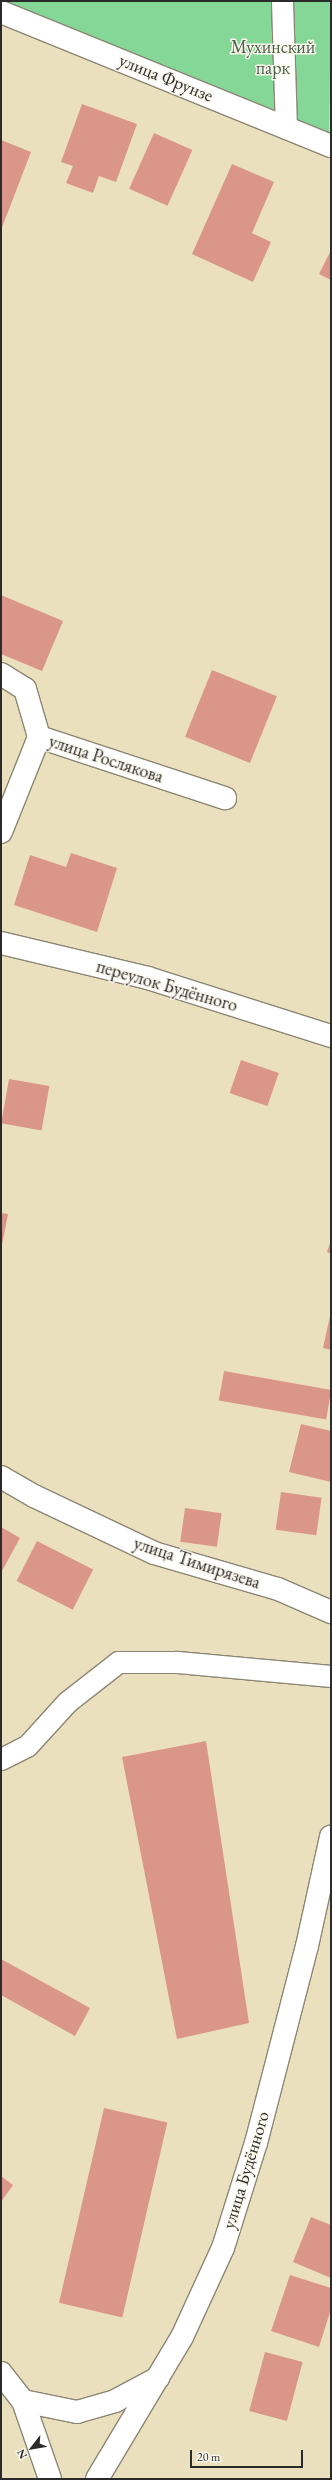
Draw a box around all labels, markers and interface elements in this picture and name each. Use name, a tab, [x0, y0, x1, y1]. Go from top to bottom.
park label: Мухинский парк	[231, 37, 315, 80]
street label: улица Фрунзе	[116, 49, 216, 107]
street label: улица Рослякова	[46, 730, 166, 788]
street label: переулок Будённого	[94, 956, 240, 1016]
street label: улица Тимирязева	[131, 1532, 263, 1594]
street label: улица Будённого	[218, 2109, 274, 2231]
north arrow	[12, 2428, 52, 2468]
scale bar	[192, 2442, 305, 2468]
text: N	[13, 2447, 30, 2462]
text: 20 m	[197, 2449, 220, 2465]

